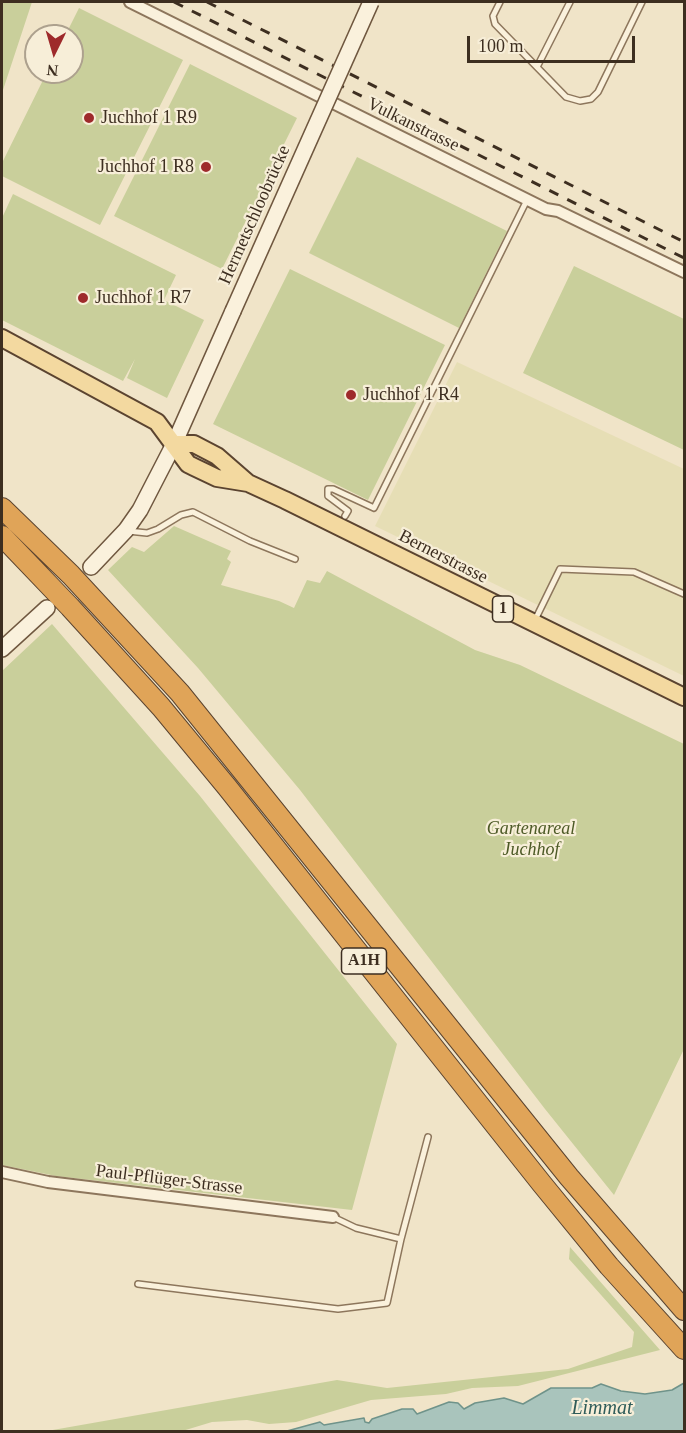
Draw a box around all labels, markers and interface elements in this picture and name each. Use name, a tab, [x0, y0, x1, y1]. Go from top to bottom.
north arrow	[24, 24, 84, 84]
scale bar	[470, 24, 638, 62]
text: 100 m	[478, 36, 524, 56]
text: N	[46, 61, 59, 79]
street label: Vulkanstrasse	[363, 93, 463, 157]
place label: Juchhof 1 R9	[101, 107, 197, 129]
marker: Juchhof 1 R9	[82, 111, 96, 125]
street label: Hermetschloobrücke	[215, 142, 295, 288]
place label: Juchhof 1 R8	[98, 156, 194, 178]
marker: Juchhof 1 R8	[199, 160, 213, 174]
place label: Juchhof 1 R7	[95, 287, 191, 309]
marker: Juchhof 1 R7	[76, 291, 90, 305]
place label: Juchhof 1 R4	[363, 384, 459, 406]
marker: Juchhof 1 R4	[344, 388, 358, 402]
street label: Bernerstrasse	[395, 525, 491, 589]
road number: 1	[492, 596, 514, 622]
park label: Gartenareal Juchhof	[487, 818, 575, 860]
road number: A1H	[342, 948, 386, 974]
street label: Paul-Pflüger-Strasse	[94, 1160, 244, 1200]
water label: Limmat	[571, 1397, 633, 1421]

